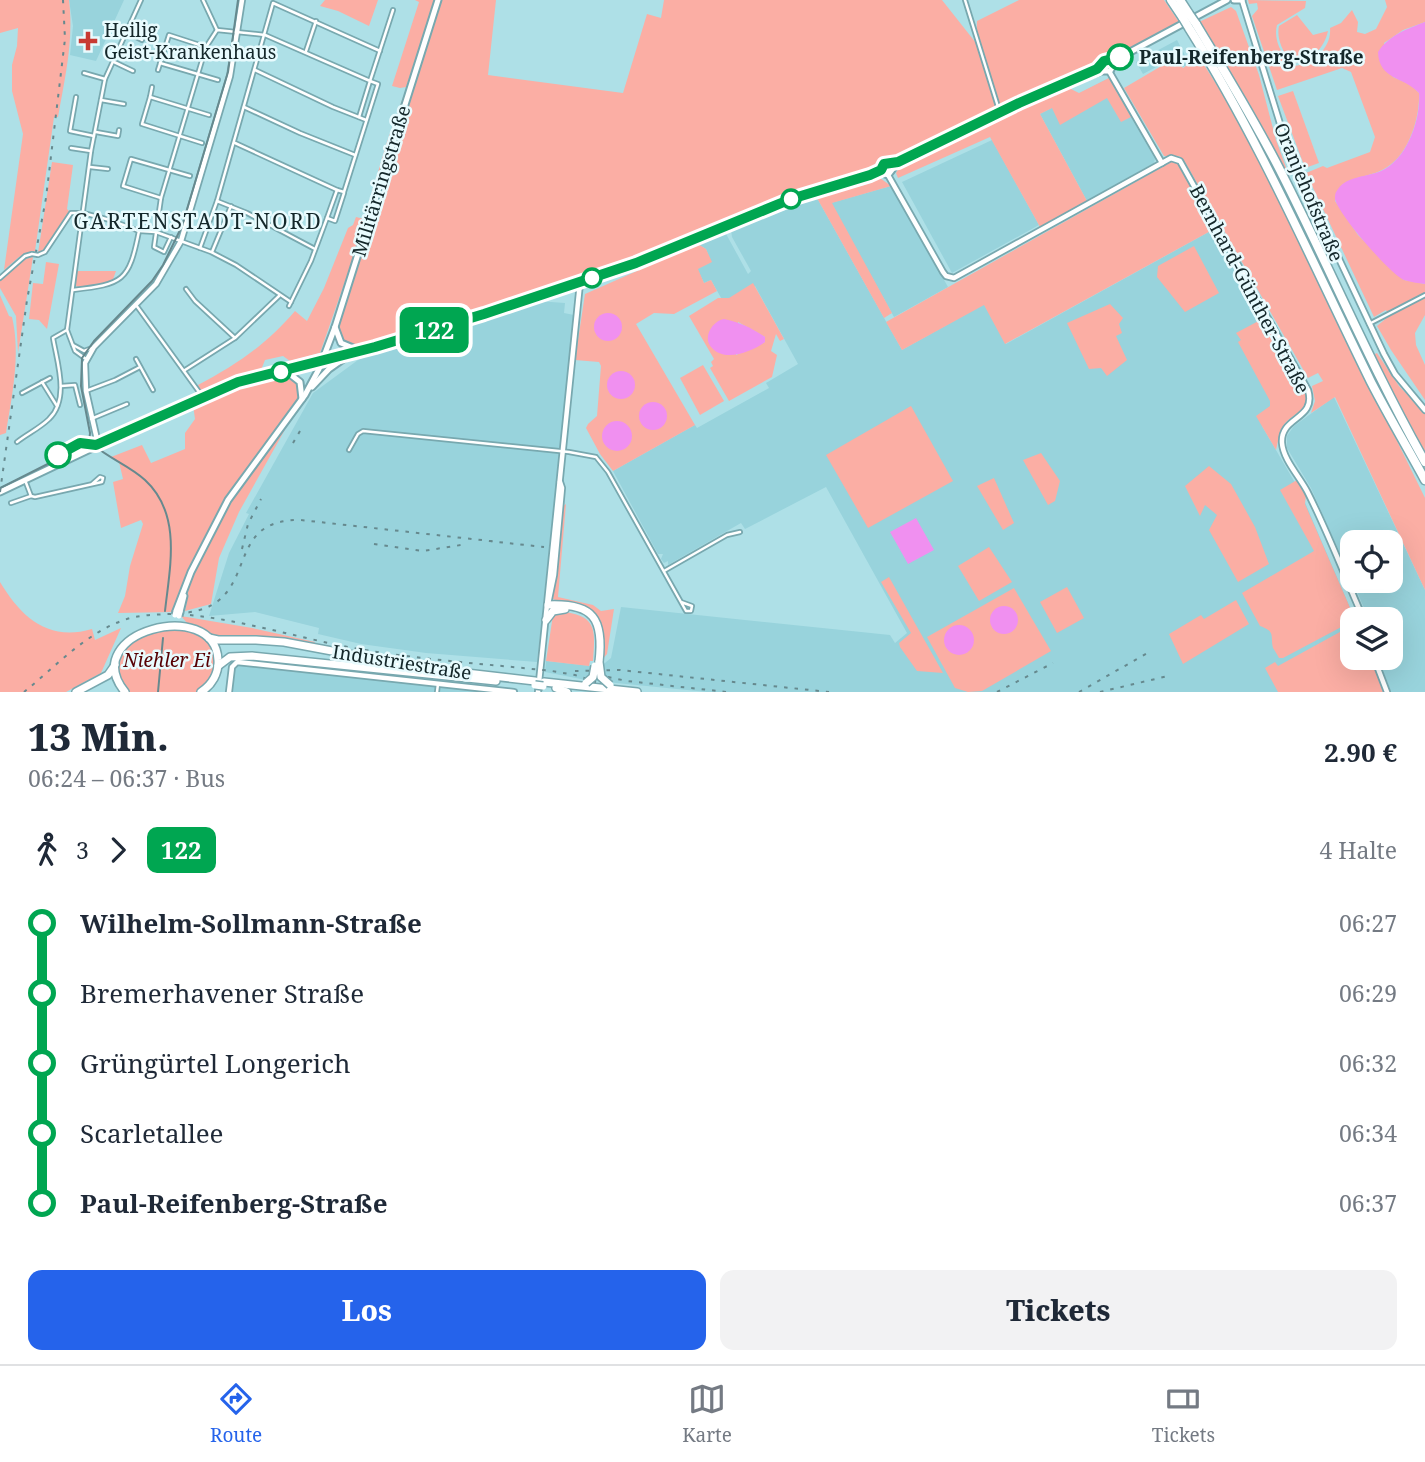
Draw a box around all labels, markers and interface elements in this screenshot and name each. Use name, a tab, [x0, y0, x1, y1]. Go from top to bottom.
place label: Heilig Geist-Krankenhaus	[104, 17, 276, 65]
marker: Heilig Geist-Krankenhaus	[78, 31, 98, 51]
marker: Paul-Reifenberg-Straße	[1107, 44, 1133, 70]
place label: Paul-Reifenberg-Straße	[1139, 44, 1364, 70]
street label: Militärringstraße	[346, 102, 416, 260]
street label: Oranjehofstraße	[1268, 119, 1350, 265]
street label: Bernhard-Günther-Straße	[1184, 180, 1316, 398]
unlabelled marker	[781, 189, 801, 209]
district label: GARTENSTADT-NORD	[73, 207, 323, 235]
unlabelled marker	[582, 268, 602, 288]
line badge: 122	[394, 307, 474, 353]
text: 122	[414, 313, 454, 346]
unlabelled marker	[271, 362, 291, 382]
unlabelled marker	[45, 442, 71, 468]
map controls	[1340, 530, 1403, 670]
button: locate	[1340, 530, 1403, 593]
button: layers	[1340, 607, 1403, 670]
street label: Industriestraße	[331, 638, 473, 686]
park label: Niehler Ei	[122, 647, 211, 673]
text: 13 Min.	[28, 710, 169, 762]
text: 2.90 €	[1324, 734, 1397, 770]
text: 06:24 – 06:37 · Bus	[28, 762, 225, 794]
icon: walk	[28, 831, 66, 869]
icon: forward	[99, 831, 137, 869]
text: 122	[161, 833, 202, 866]
text: 3	[76, 834, 89, 866]
text: 4 Halte	[1319, 834, 1397, 866]
text: Wilhelm-Sollmann-Straße	[80, 905, 422, 941]
text: 06:27	[1339, 907, 1397, 939]
text: Bremerhavener Straße	[80, 975, 364, 1011]
text: 06:29	[1339, 977, 1397, 1009]
text: Grüngürtel Longerich	[80, 1045, 350, 1081]
text: 06:32	[1339, 1047, 1397, 1079]
text: Scarletallee	[80, 1115, 224, 1151]
text: 06:34	[1339, 1117, 1397, 1149]
text: Paul-Reifenberg-Straße	[80, 1185, 388, 1221]
text: 06:37	[1339, 1187, 1397, 1219]
button: Los	[28, 1270, 706, 1350]
button: Tickets	[720, 1270, 1397, 1350]
tab: Route	[210, 1380, 262, 1448]
tab: Karte	[682, 1380, 732, 1448]
tab: Tickets	[1152, 1380, 1215, 1448]

